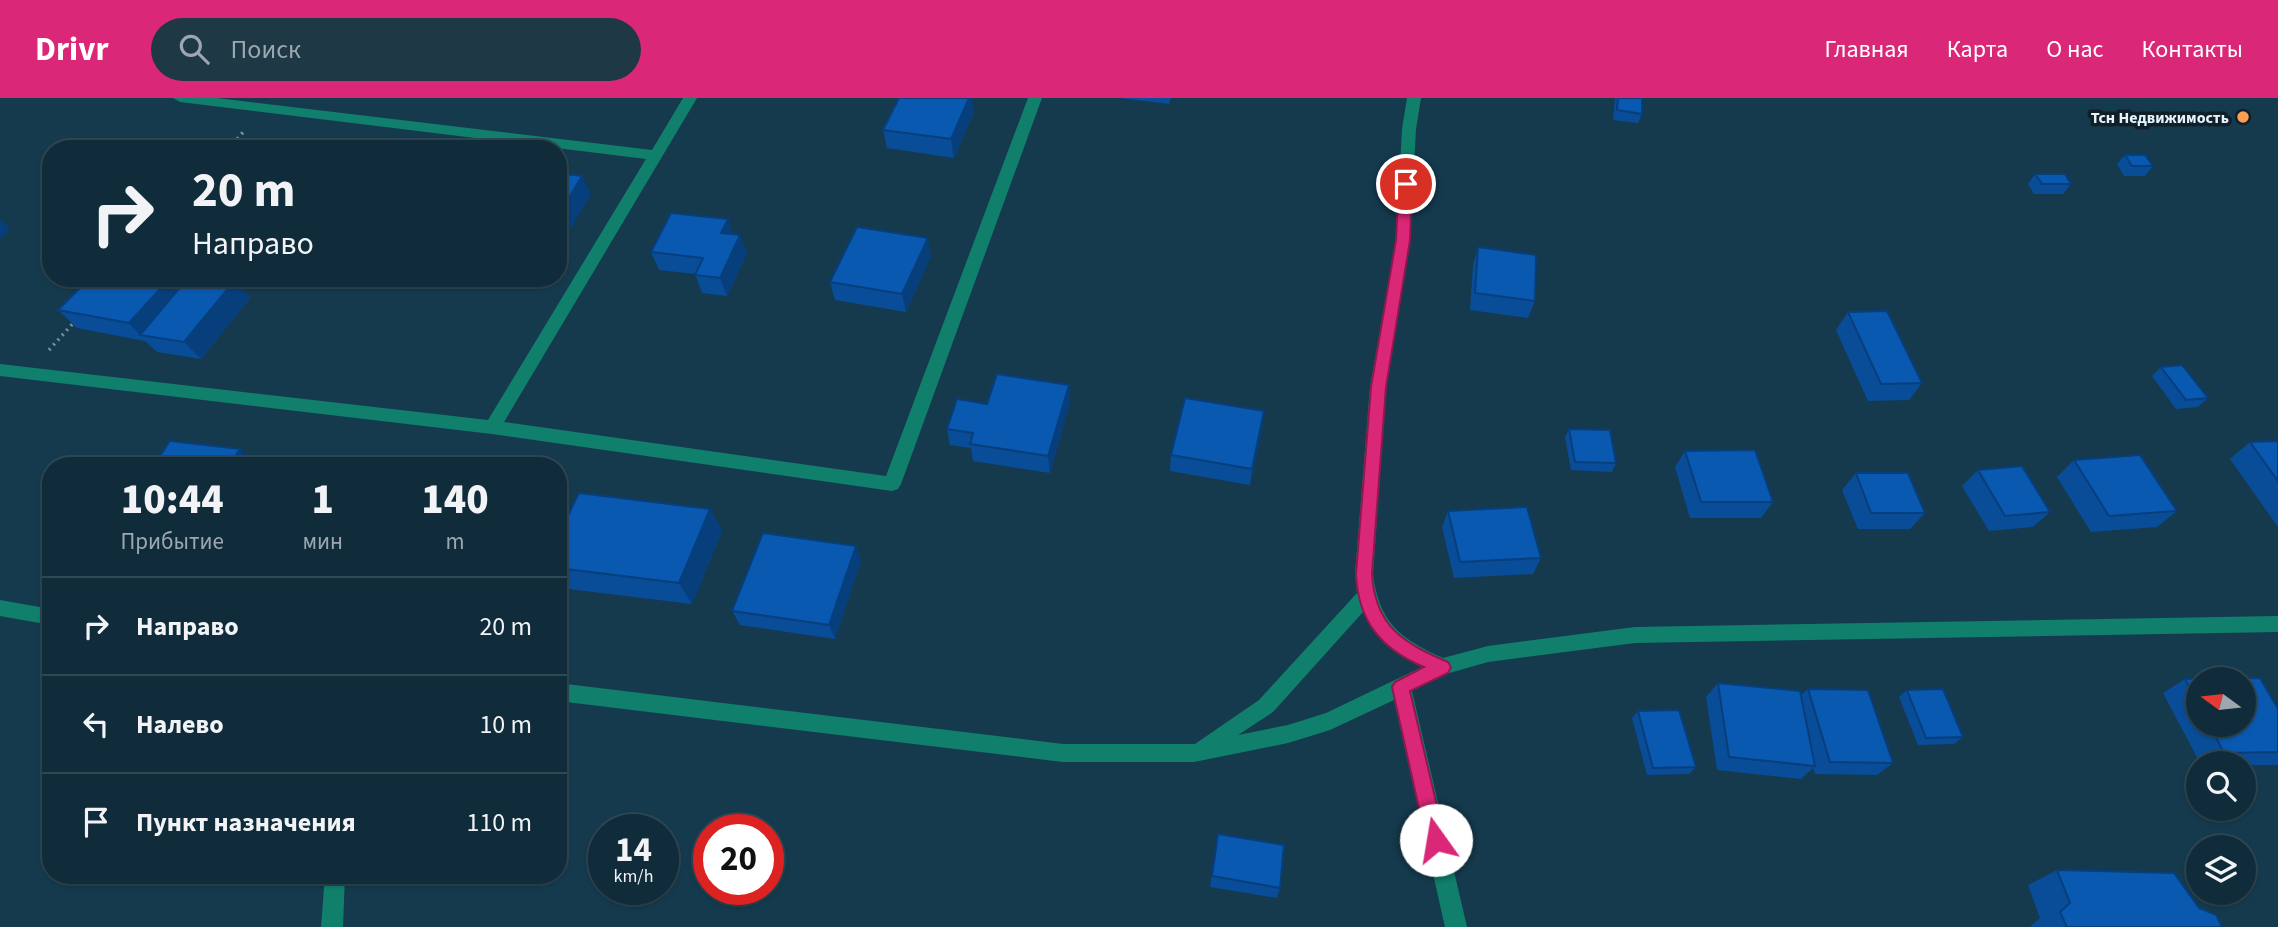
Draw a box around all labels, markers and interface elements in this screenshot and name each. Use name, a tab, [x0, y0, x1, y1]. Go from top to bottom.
search box	[151, 18, 641, 81]
text: Drivr	[35, 26, 109, 73]
icon: search	[175, 30, 213, 68]
text: Поиск	[231, 31, 301, 68]
text: Главная	[1824, 32, 1909, 67]
text: Карта	[1947, 32, 2008, 67]
text: О нас	[2046, 32, 2103, 67]
text: Контакты	[2141, 32, 2243, 67]
place label: Тсн Недвижимость	[2091, 107, 2229, 129]
marker: Тсн Недвижимость	[2235, 109, 2251, 125]
pin	[1376, 154, 1436, 214]
text: 20 m	[192, 156, 296, 226]
icon: arrive	[1387, 165, 1425, 203]
icon: right	[77, 168, 168, 259]
text: Направо	[192, 221, 314, 267]
text: 10:44	[121, 470, 224, 530]
text: 1	[311, 470, 334, 530]
text: 140	[421, 470, 489, 530]
text: Прибытие	[120, 525, 224, 558]
text: мин	[302, 525, 343, 558]
text: m	[445, 525, 464, 558]
icon: right	[77, 607, 115, 645]
text: Направо	[136, 608, 239, 645]
text: 20 m	[479, 608, 532, 645]
north arrow	[2186, 667, 2256, 737]
map controls	[2186, 667, 2256, 905]
icon: left	[77, 705, 115, 743]
text: Налево	[136, 706, 224, 743]
text: 10 m	[479, 706, 532, 743]
button: search	[2186, 751, 2256, 821]
icon: arrive	[77, 803, 115, 841]
position arrow	[1399, 803, 1473, 877]
text: Пункт назначения	[136, 804, 356, 841]
text: 110 m	[466, 804, 532, 841]
speed limit sign: 20	[693, 814, 784, 905]
text: 14	[615, 825, 652, 875]
button: layers	[2186, 835, 2256, 905]
text: km/h	[614, 864, 653, 889]

